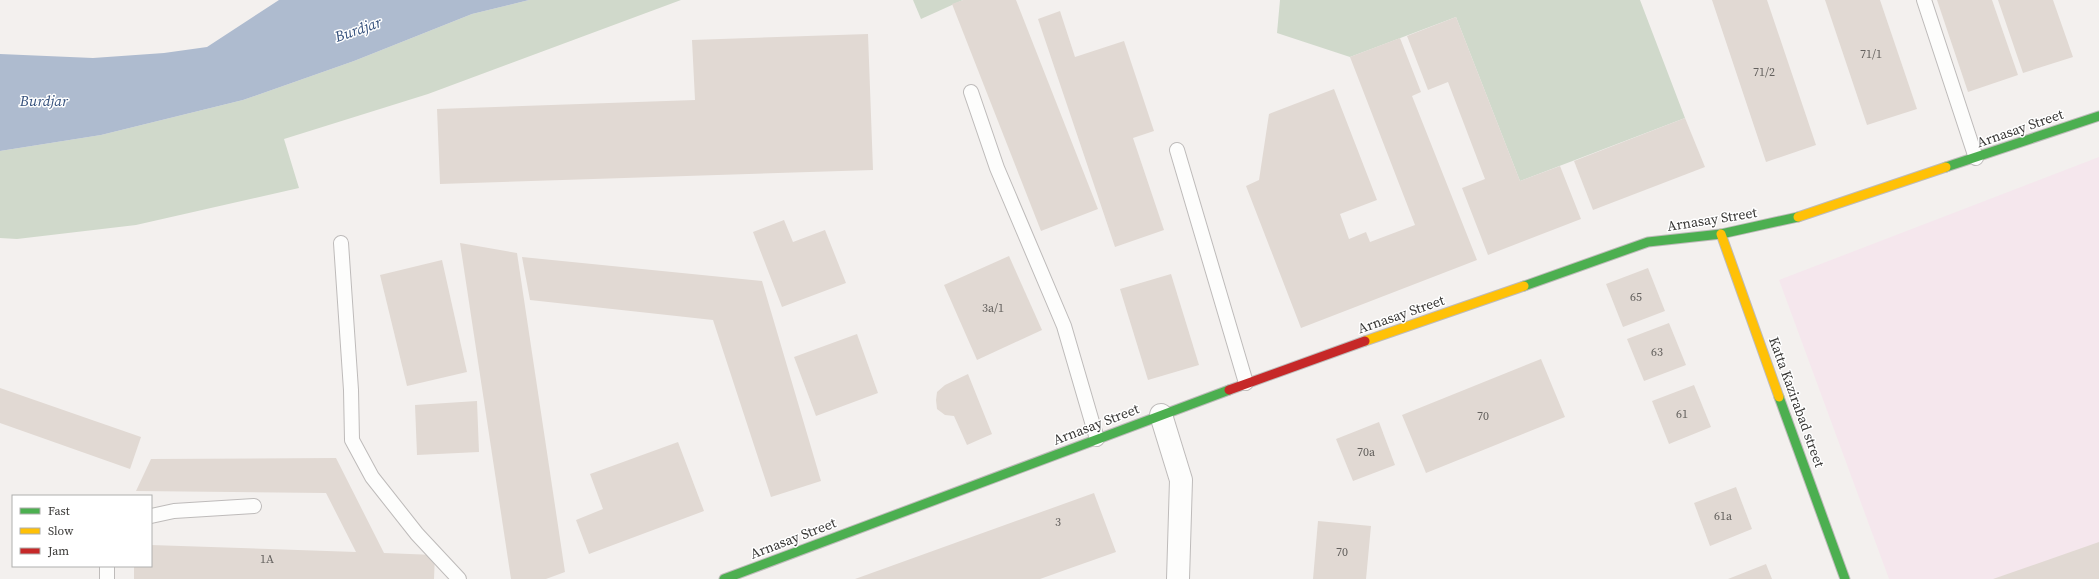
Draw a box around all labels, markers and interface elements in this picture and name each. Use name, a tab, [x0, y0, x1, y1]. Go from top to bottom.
water label: Burdjar	[331, 11, 385, 47]
house number: 71/1	[1860, 46, 1882, 62]
house number: 71/2	[1753, 64, 1775, 80]
water label: Burdjar	[19, 90, 69, 111]
street label: Arnasay Street	[1974, 104, 2066, 152]
street label: Arnasay Street	[1666, 202, 1759, 236]
house number: 65	[1630, 289, 1642, 305]
street label: Arnasay Street	[1355, 290, 1447, 338]
house number: 3a/1	[982, 300, 1004, 316]
street label: Katta Kazirabad street	[1764, 334, 1830, 470]
house number: 63	[1651, 344, 1663, 360]
street label: Arnasay Street	[1050, 398, 1142, 450]
house number: 61	[1676, 406, 1688, 422]
house number: 70	[1477, 408, 1489, 424]
house number: 70a	[1357, 444, 1376, 460]
legend	[12, 495, 152, 567]
text: Fast	[48, 503, 70, 519]
house number: 61a	[1714, 508, 1733, 524]
street label: Arnasay Street	[747, 512, 839, 564]
house number: 3	[1055, 514, 1061, 530]
text: Slow	[48, 523, 74, 539]
text: Jam	[47, 543, 69, 559]
house number: 70	[1336, 544, 1348, 560]
house number: 1A	[260, 551, 274, 567]

